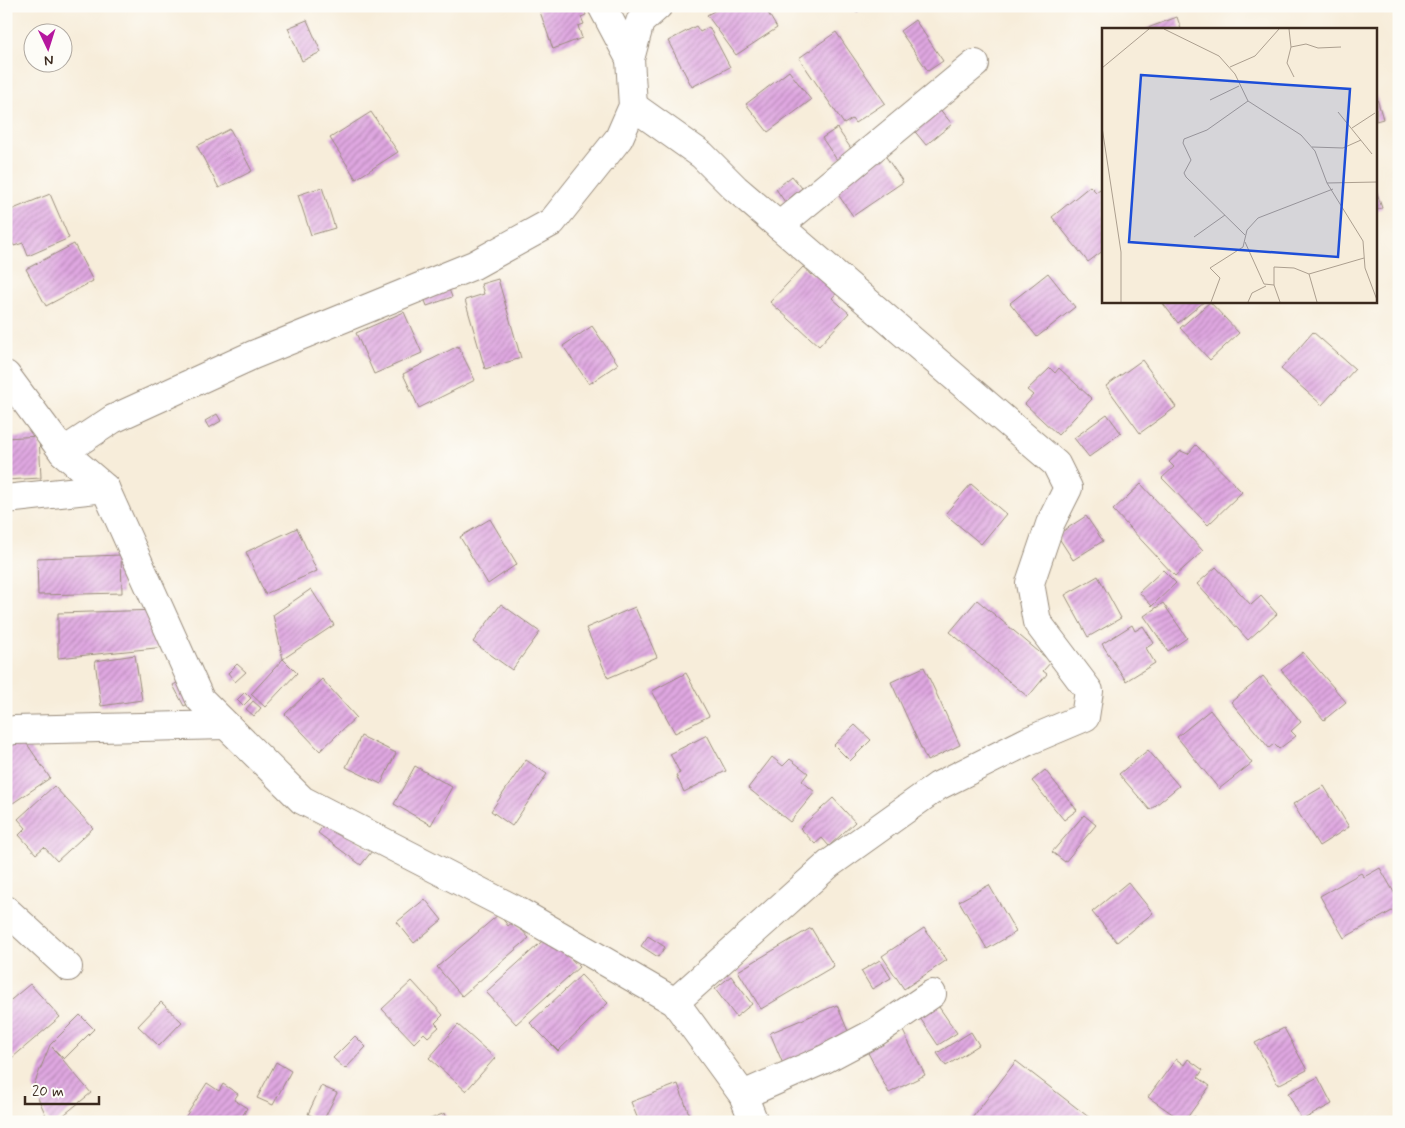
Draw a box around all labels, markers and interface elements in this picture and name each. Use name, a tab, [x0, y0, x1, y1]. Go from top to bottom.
north arrow	[22, 22, 72, 72]
inset map	[1102, 28, 1378, 302]
text: N	[44, 51, 54, 69]
scale bar	[25, 1073, 99, 1105]
text: 20 m	[32, 1082, 64, 1102]

